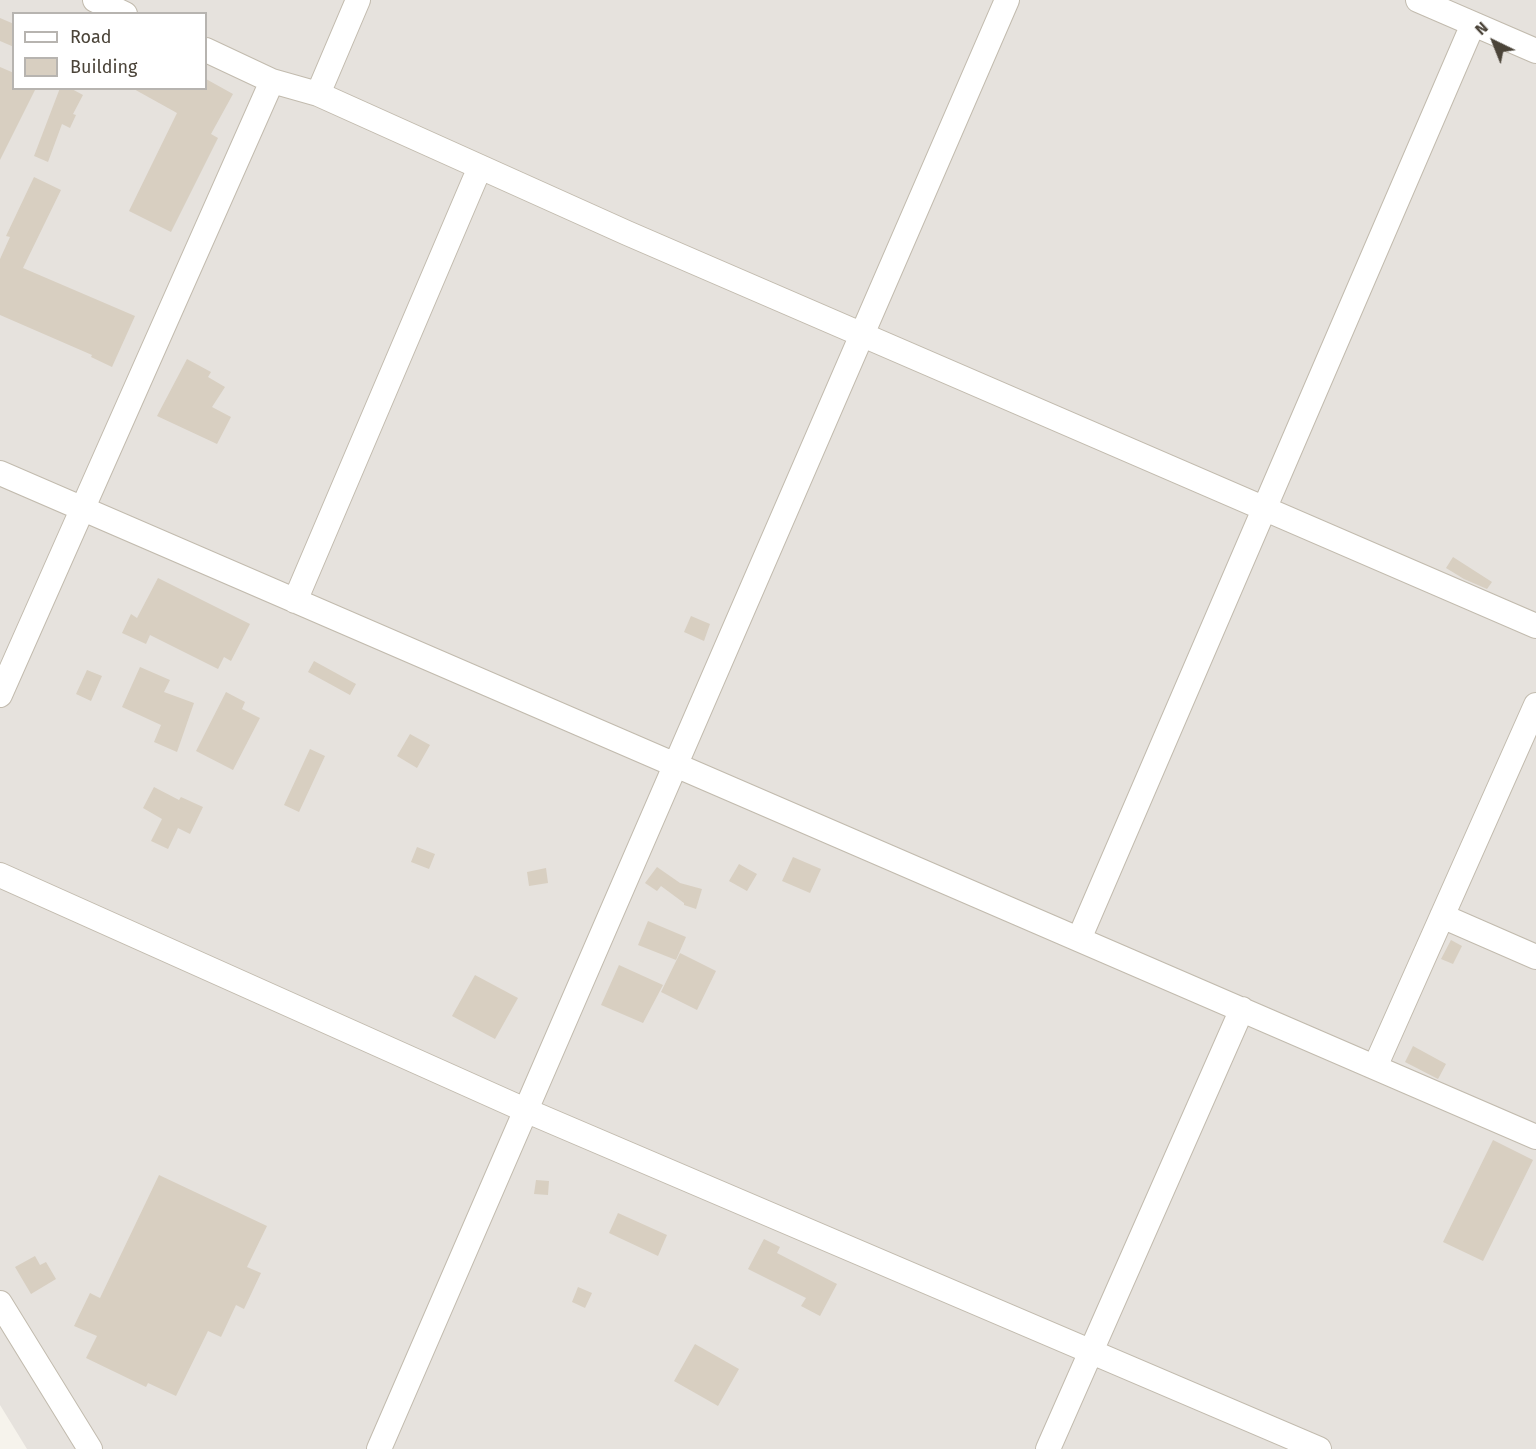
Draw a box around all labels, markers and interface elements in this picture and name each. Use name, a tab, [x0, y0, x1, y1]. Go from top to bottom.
legend	[12, 12, 207, 90]
north arrow	[1464, 12, 1524, 72]
text: N	[1471, 18, 1492, 39]
text: Road	[70, 26, 112, 48]
text: Building	[70, 56, 137, 78]

